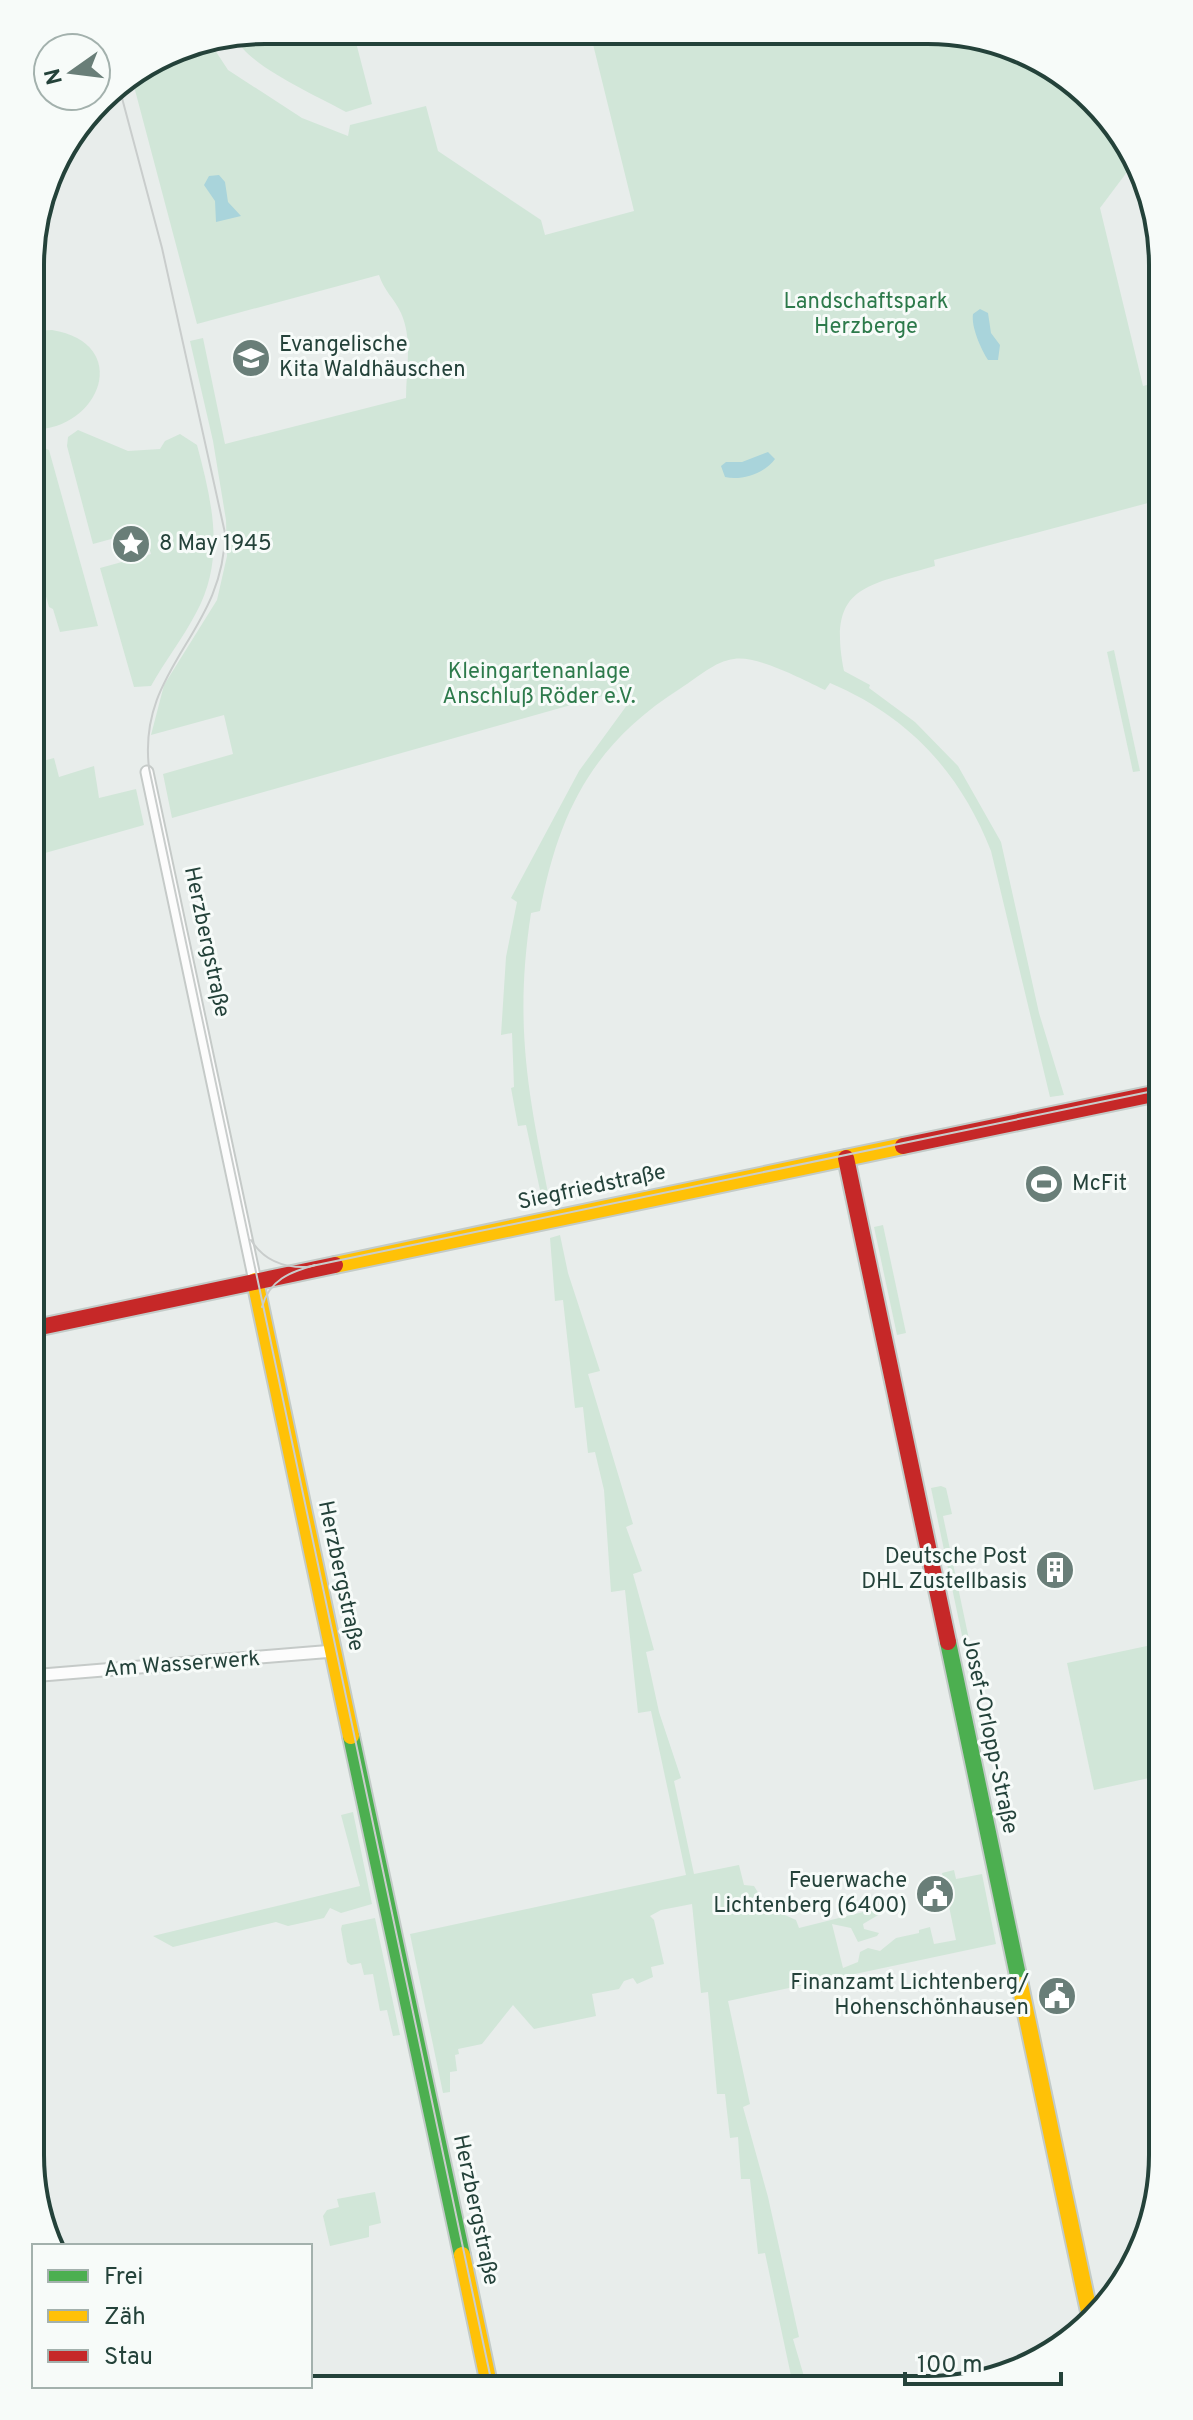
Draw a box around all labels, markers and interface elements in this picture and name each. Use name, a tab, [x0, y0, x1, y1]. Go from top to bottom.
north arrow	[32, 32, 112, 112]
text: N	[40, 65, 70, 87]
park label: Landschaftspark Herzberge	[783, 289, 949, 341]
place label: Evangelische Kita Waldhäuschen	[279, 332, 466, 384]
school or university icon: Evangelische Kita Waldhäuschen	[230, 337, 272, 379]
place icon: 8 May 1945	[110, 523, 152, 565]
place label: 8 May 1945	[159, 531, 272, 558]
park label: Kleingartenanlage Anschluß Röder e.V.	[442, 659, 636, 711]
street label: Herzbergstraße	[177, 864, 235, 1020]
street label: Siegfriedstraße	[516, 1159, 668, 1217]
sports icon: McFit	[1023, 1163, 1065, 1205]
place label: McFit	[1072, 1171, 1127, 1198]
street label: Herzbergstraße	[311, 1498, 369, 1654]
place label: Deutsche Post DHL Zustellbasis	[861, 1544, 1027, 1596]
building icon: Deutsche Post DHL Zustellbasis	[1034, 1549, 1076, 1591]
street label: Josef-Orlopp-Straße	[955, 1634, 1023, 1836]
street label: Am Wasserwerk	[103, 1646, 261, 1684]
place label: Feuerwache Lichtenberg (6400)	[713, 1868, 907, 1920]
public building icon: Feuerwache Lichtenberg (6400)	[914, 1873, 956, 1915]
place label: Finanzamt Lichtenberg/ Hohenschönhausen	[790, 1970, 1029, 2022]
public building icon: Finanzamt Lichtenberg/ Hohenschönhausen	[1036, 1975, 1078, 2017]
street label: Herzbergstraße	[446, 2132, 504, 2288]
legend	[32, 2244, 312, 2388]
text: Frei	[104, 2263, 143, 2293]
text: Zäh	[104, 2303, 146, 2333]
scale bar	[905, 2336, 1061, 2386]
text: Stau	[104, 2343, 153, 2373]
text: 100 m	[917, 2351, 983, 2381]

